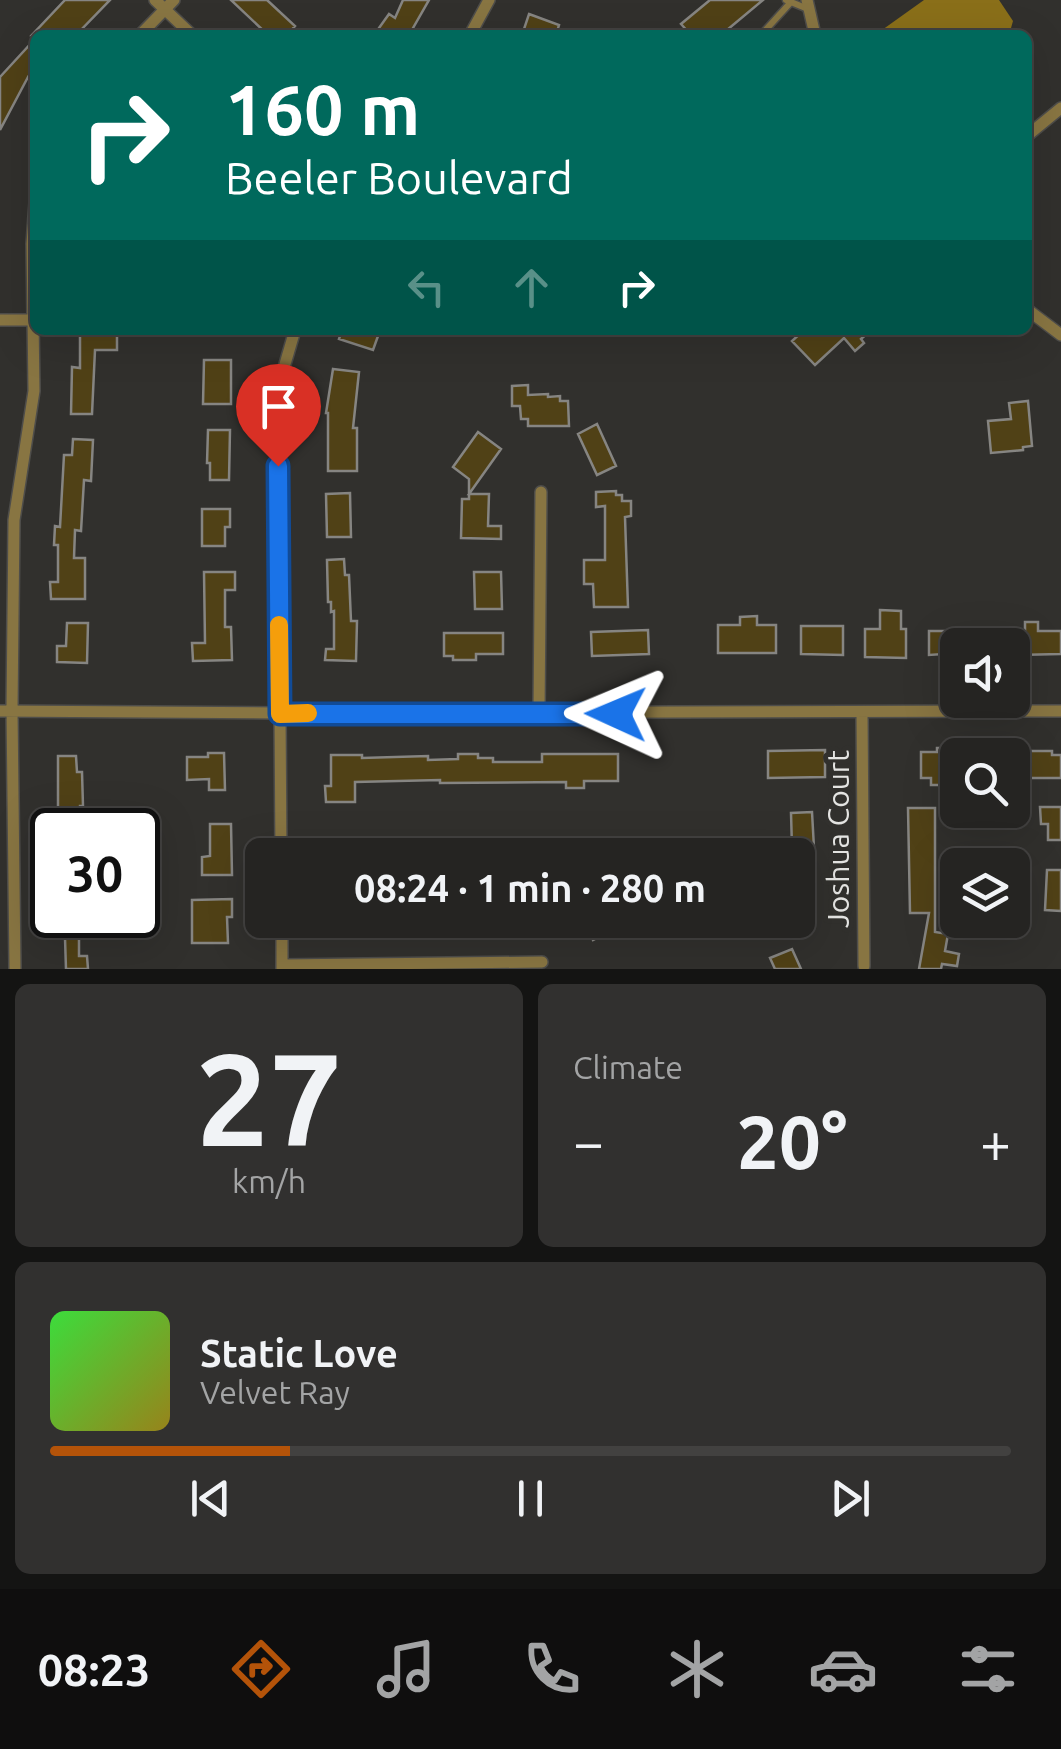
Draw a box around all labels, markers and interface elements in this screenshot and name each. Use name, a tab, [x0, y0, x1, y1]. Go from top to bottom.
icon: right	[60, 70, 190, 200]
text: 160 m	[225, 70, 420, 148]
text: Beeler Boulevard	[225, 152, 573, 203]
icon: left	[399, 260, 454, 315]
icon: ahead	[504, 260, 559, 315]
icon: right	[609, 260, 664, 315]
pin	[236, 364, 321, 467]
icon: arrive	[251, 379, 306, 434]
map controls	[940, 628, 1030, 938]
button: sound	[940, 628, 1030, 718]
position arrow	[564, 662, 668, 766]
button: search	[940, 738, 1030, 828]
street label: Joshua Court	[821, 750, 855, 928]
speed limit sign: 30	[30, 808, 160, 938]
button: layers	[940, 848, 1030, 938]
text: 08:24 · 1 min · 280 m	[354, 867, 706, 909]
text: 27	[196, 1025, 342, 1171]
text: Climate	[573, 1049, 683, 1085]
text: 20°	[736, 1099, 848, 1183]
text: −	[573, 1111, 604, 1172]
text: +	[980, 1111, 1011, 1172]
text: km/h	[232, 1163, 306, 1199]
text: Static Love	[200, 1332, 398, 1374]
text: Velvet Ray	[200, 1374, 350, 1410]
icon: previous	[183, 1471, 238, 1526]
icon: pause	[503, 1471, 558, 1526]
icon: next	[823, 1471, 878, 1526]
icon: directions	[226, 1634, 296, 1704]
icon: music	[371, 1634, 441, 1704]
icon: phone	[517, 1634, 587, 1704]
icon: climate	[662, 1634, 732, 1704]
icon: car	[808, 1634, 878, 1704]
icon: filters	[953, 1634, 1023, 1704]
text: 08:23	[38, 1644, 150, 1695]

